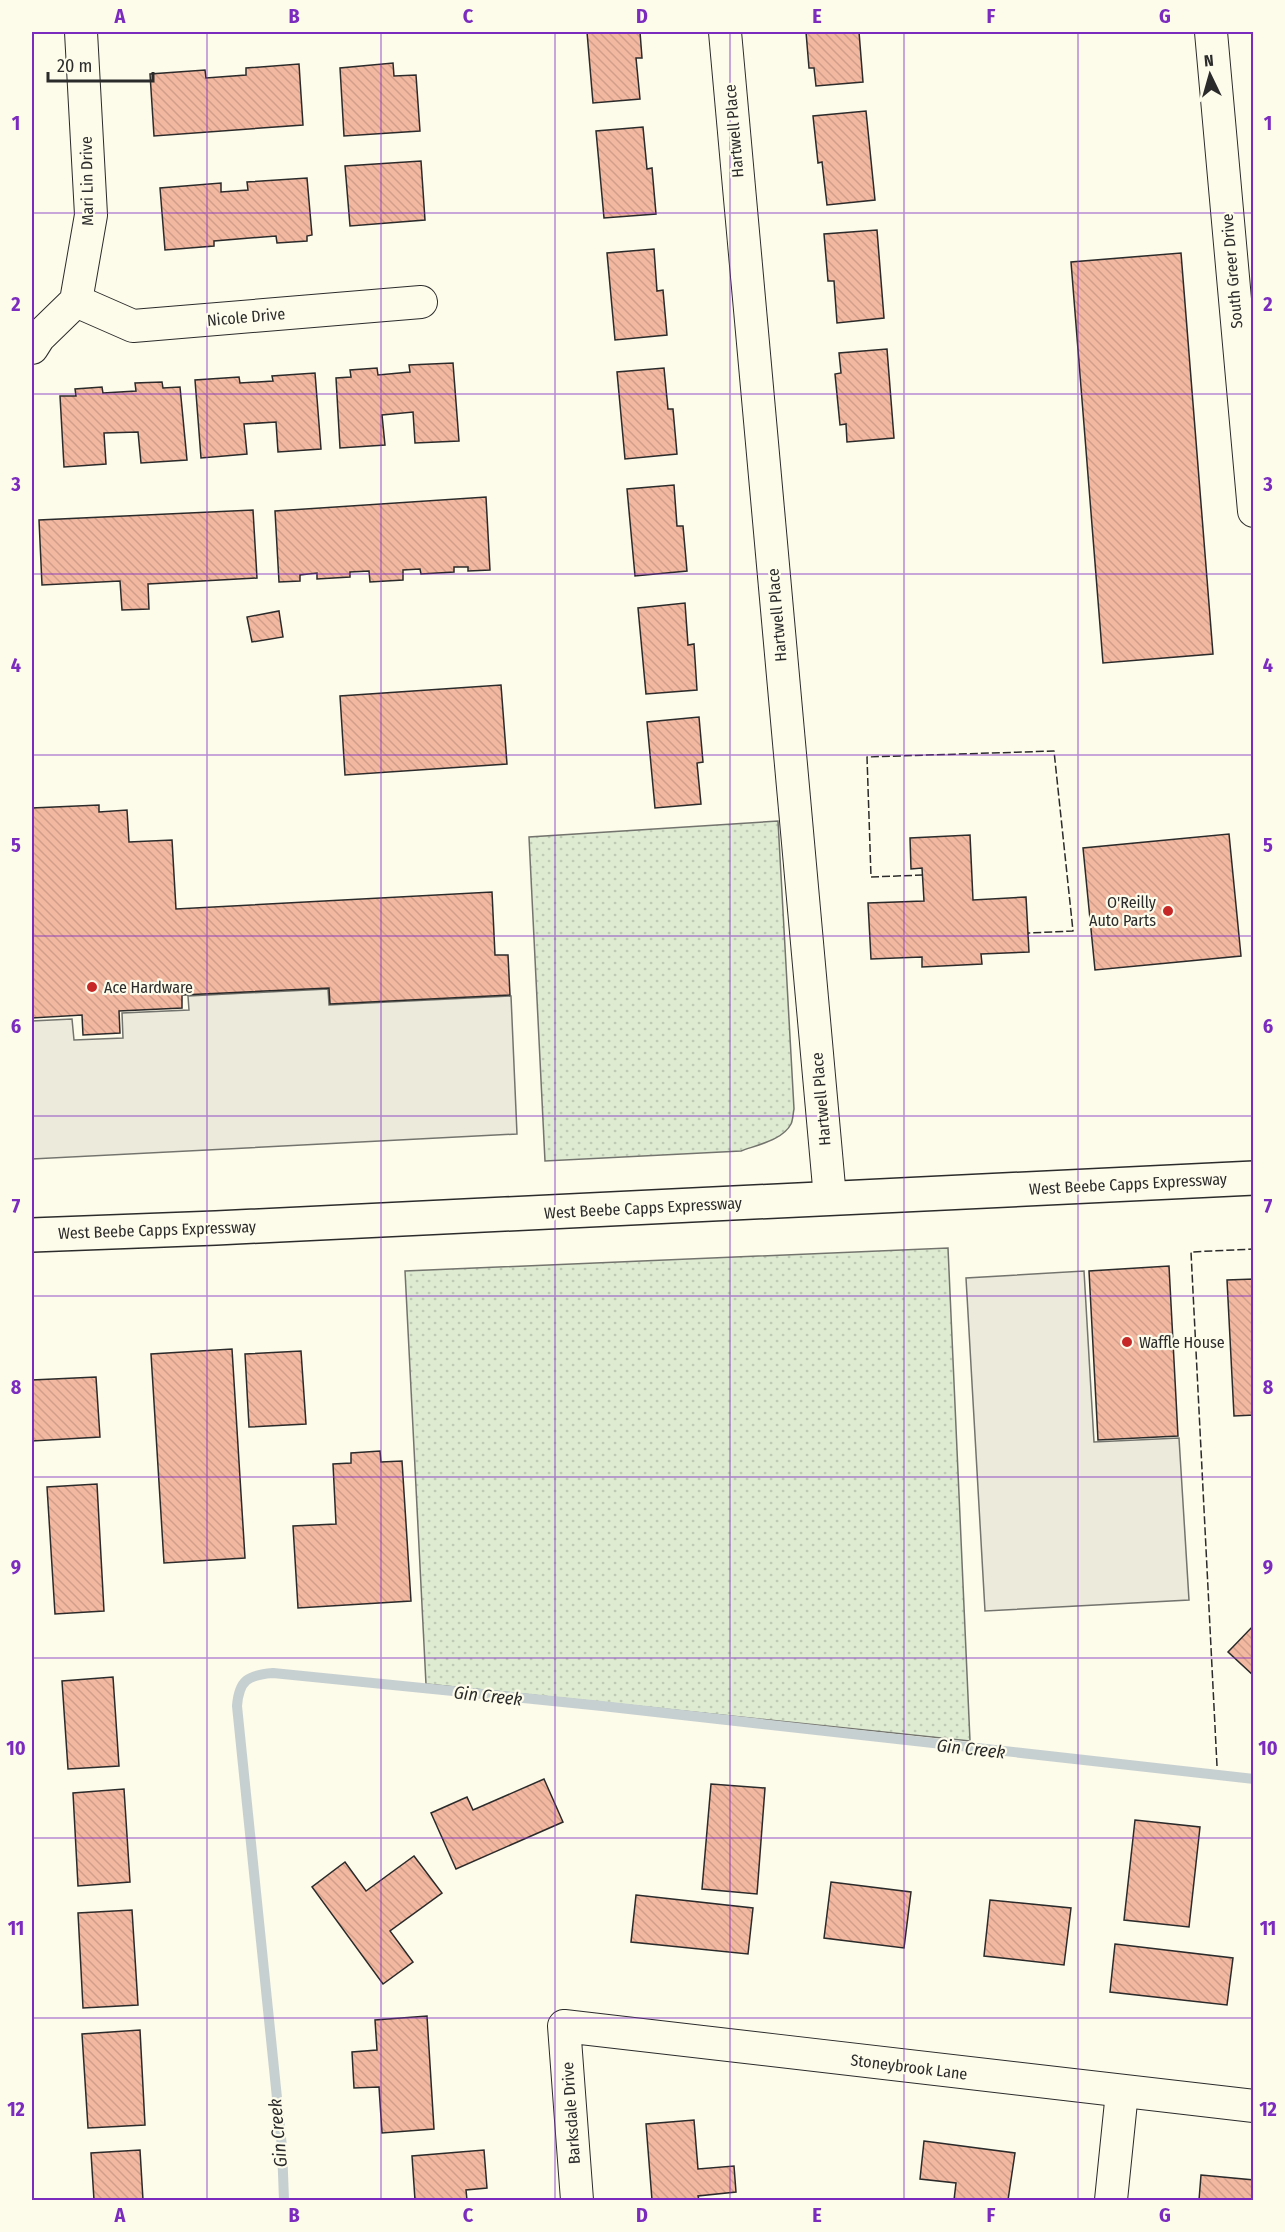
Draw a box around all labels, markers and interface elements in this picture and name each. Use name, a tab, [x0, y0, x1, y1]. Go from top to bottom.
text: A	[114, 4, 127, 28]
text: B	[288, 4, 300, 28]
text: C	[463, 4, 474, 28]
text: D	[636, 4, 648, 28]
text: E	[812, 4, 822, 28]
text: F	[987, 4, 996, 28]
text: G	[1159, 4, 1171, 28]
scale bar	[48, 45, 153, 83]
north arrow	[1180, 45, 1240, 105]
text: N	[1203, 51, 1214, 70]
text: 20 m	[57, 55, 92, 77]
street label: Hartwell Place	[720, 83, 748, 178]
text: 1	[12, 111, 20, 135]
text: 1	[1264, 111, 1272, 135]
street label: Mari Lin Drive	[77, 136, 97, 226]
street label: South Greer Drive	[1217, 213, 1246, 329]
text: 2	[10, 292, 21, 316]
text: 2	[1262, 292, 1273, 316]
street label: Nicole Drive	[206, 304, 286, 330]
text: 3	[10, 472, 21, 496]
text: 3	[1262, 472, 1273, 496]
street label: Hartwell Place	[763, 567, 791, 662]
text: 4	[11, 653, 21, 677]
text: 4	[1263, 653, 1273, 677]
text: 5	[11, 833, 21, 857]
text: 5	[1263, 833, 1273, 857]
place label: O'Reilly Auto Parts	[1089, 893, 1157, 930]
marker: O'Reilly Auto Parts	[1161, 904, 1175, 918]
place label: Ace Hardware	[104, 978, 193, 997]
marker: Ace Hardware	[85, 980, 99, 994]
text: 6	[11, 1014, 21, 1038]
text: 6	[1263, 1014, 1273, 1038]
street label: Hartwell Place	[807, 1051, 835, 1146]
street label: West Beebe Capps Expressway	[1029, 1169, 1228, 1199]
street label: West Beebe Capps Expressway	[544, 1193, 743, 1223]
text: 7	[12, 1194, 21, 1218]
text: 7	[1264, 1194, 1273, 1218]
street label: West Beebe Capps Expressway	[58, 1217, 257, 1243]
place label: Waffle House	[1139, 1333, 1225, 1352]
marker: Waffle House	[1120, 1335, 1134, 1349]
text: 8	[11, 1375, 22, 1399]
text: 8	[1263, 1375, 1274, 1399]
text: 9	[11, 1555, 21, 1579]
text: 9	[1263, 1555, 1273, 1579]
water label: Gin Creek	[453, 1681, 523, 1711]
water label: Gin Creek	[936, 1734, 1006, 1764]
text: 10	[6, 1736, 26, 1760]
text: 10	[1258, 1736, 1278, 1760]
text: 11	[8, 1916, 24, 1940]
text: 11	[1260, 1916, 1276, 1940]
street label: Stoneybrook Lane	[849, 2050, 969, 2084]
street label: Barksdale Drive	[558, 2061, 584, 2165]
text: 12	[7, 2097, 25, 2121]
text: 12	[1259, 2097, 1277, 2121]
water label: Gin Creek	[264, 2098, 292, 2168]
text: A	[114, 2203, 127, 2227]
text: B	[288, 2203, 300, 2227]
text: C	[463, 2203, 474, 2227]
text: D	[636, 2203, 648, 2227]
text: E	[812, 2203, 822, 2227]
text: F	[987, 2203, 996, 2227]
text: G	[1159, 2203, 1171, 2227]

